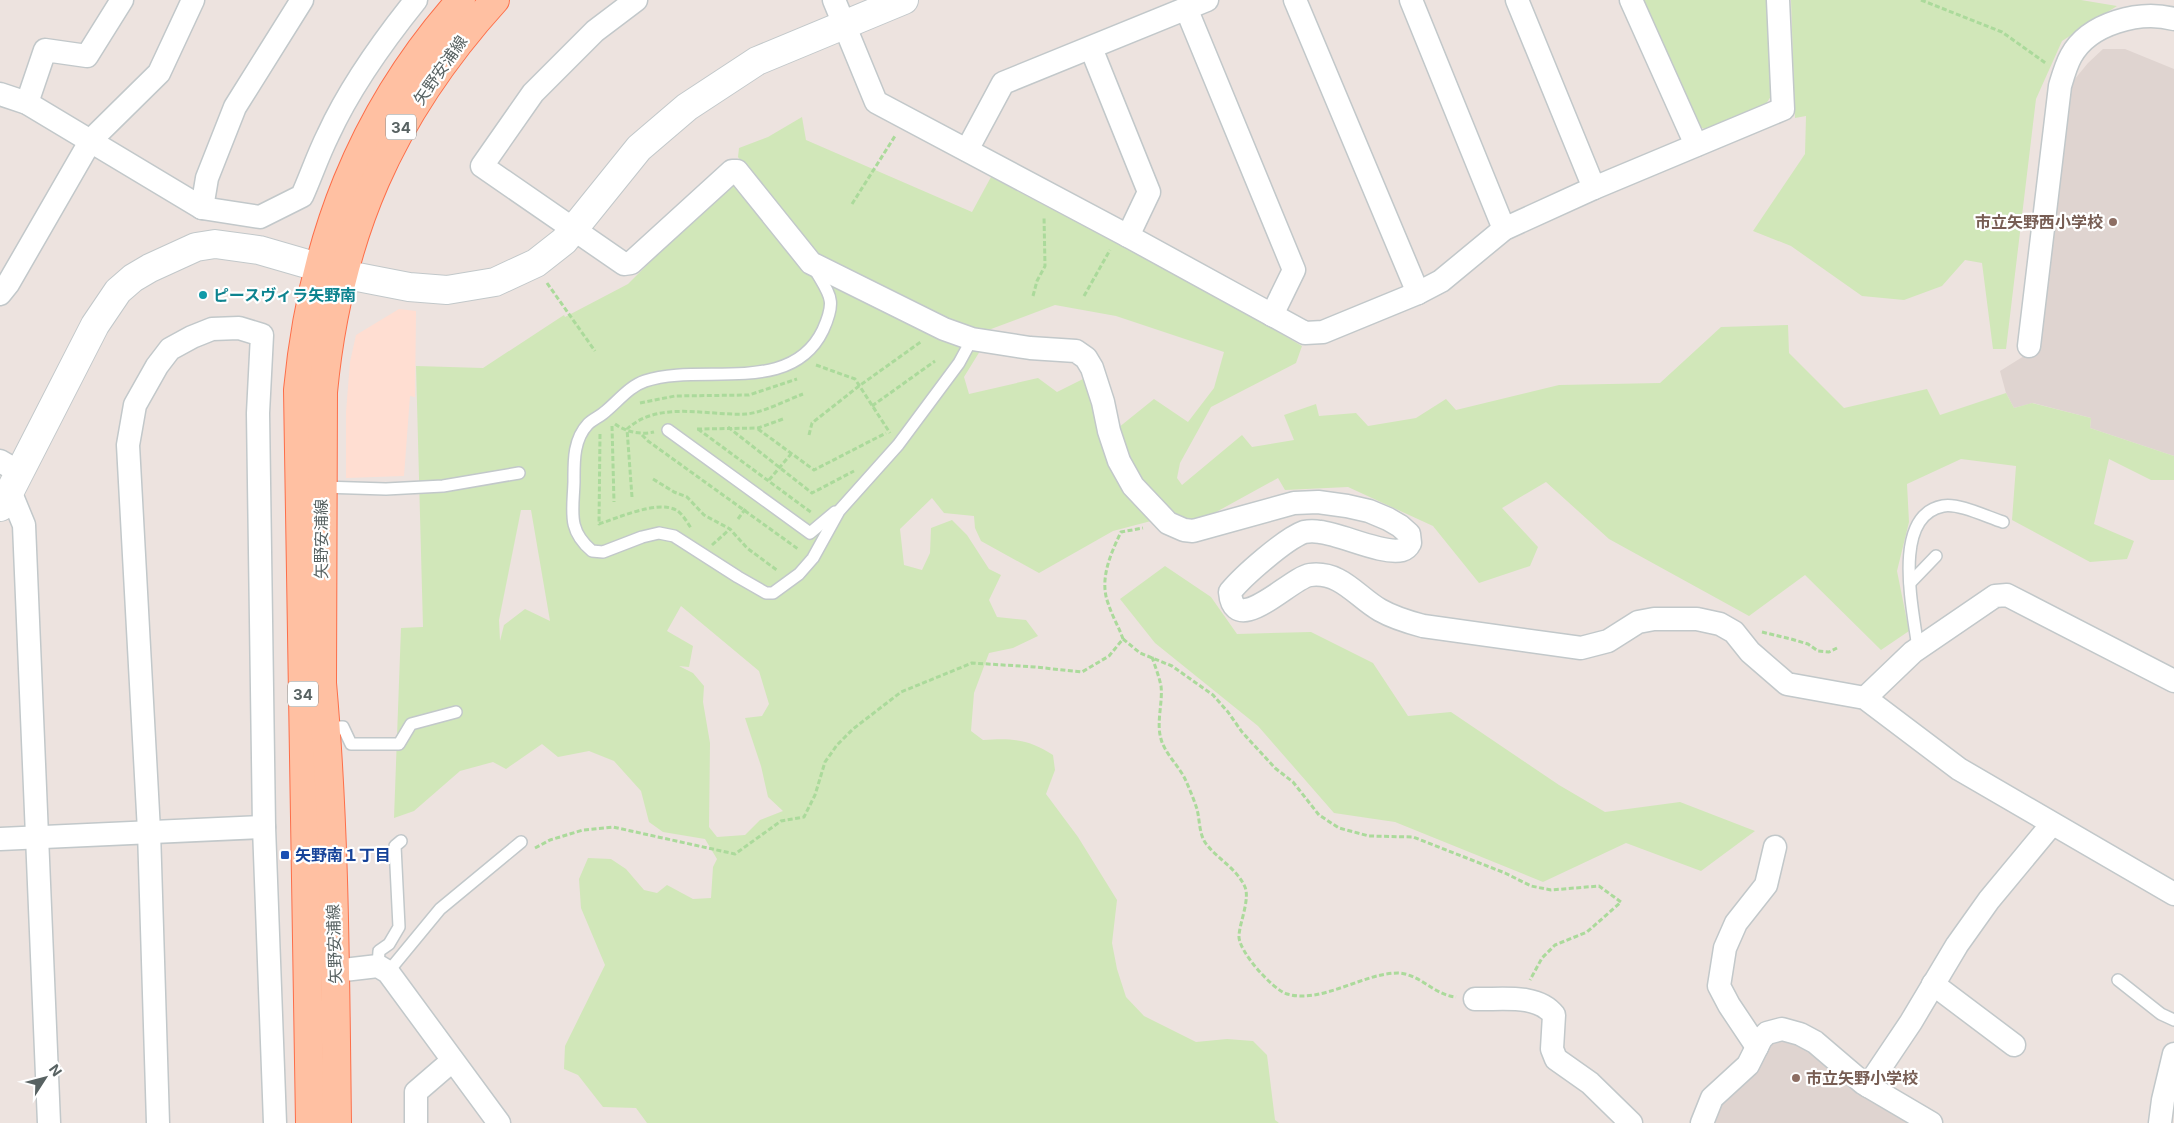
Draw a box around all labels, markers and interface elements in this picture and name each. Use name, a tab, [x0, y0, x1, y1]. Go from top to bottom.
street label: 矢野安浦線	[409, 31, 471, 109]
road number: 34	[386, 114, 416, 140]
place label: 市立矢野西小学校	[1975, 212, 2103, 232]
marker: 市立矢野西小学校	[2107, 216, 2119, 228]
place label: ピースヴィラ矢野南	[213, 285, 356, 305]
marker: ピースヴィラ矢野南	[197, 289, 209, 301]
street label: 矢野安浦線	[311, 499, 331, 579]
road number: 34	[288, 682, 318, 706]
place label: 矢野南１丁目	[295, 845, 391, 865]
marker: 矢野南１丁目	[279, 849, 291, 861]
street label: 矢野安浦線	[323, 904, 345, 984]
north arrow	[20, 1053, 70, 1103]
text: N	[46, 1061, 66, 1079]
place label: 市立矢野小学校	[1806, 1068, 1918, 1088]
marker: 市立矢野小学校	[1790, 1072, 1802, 1084]

